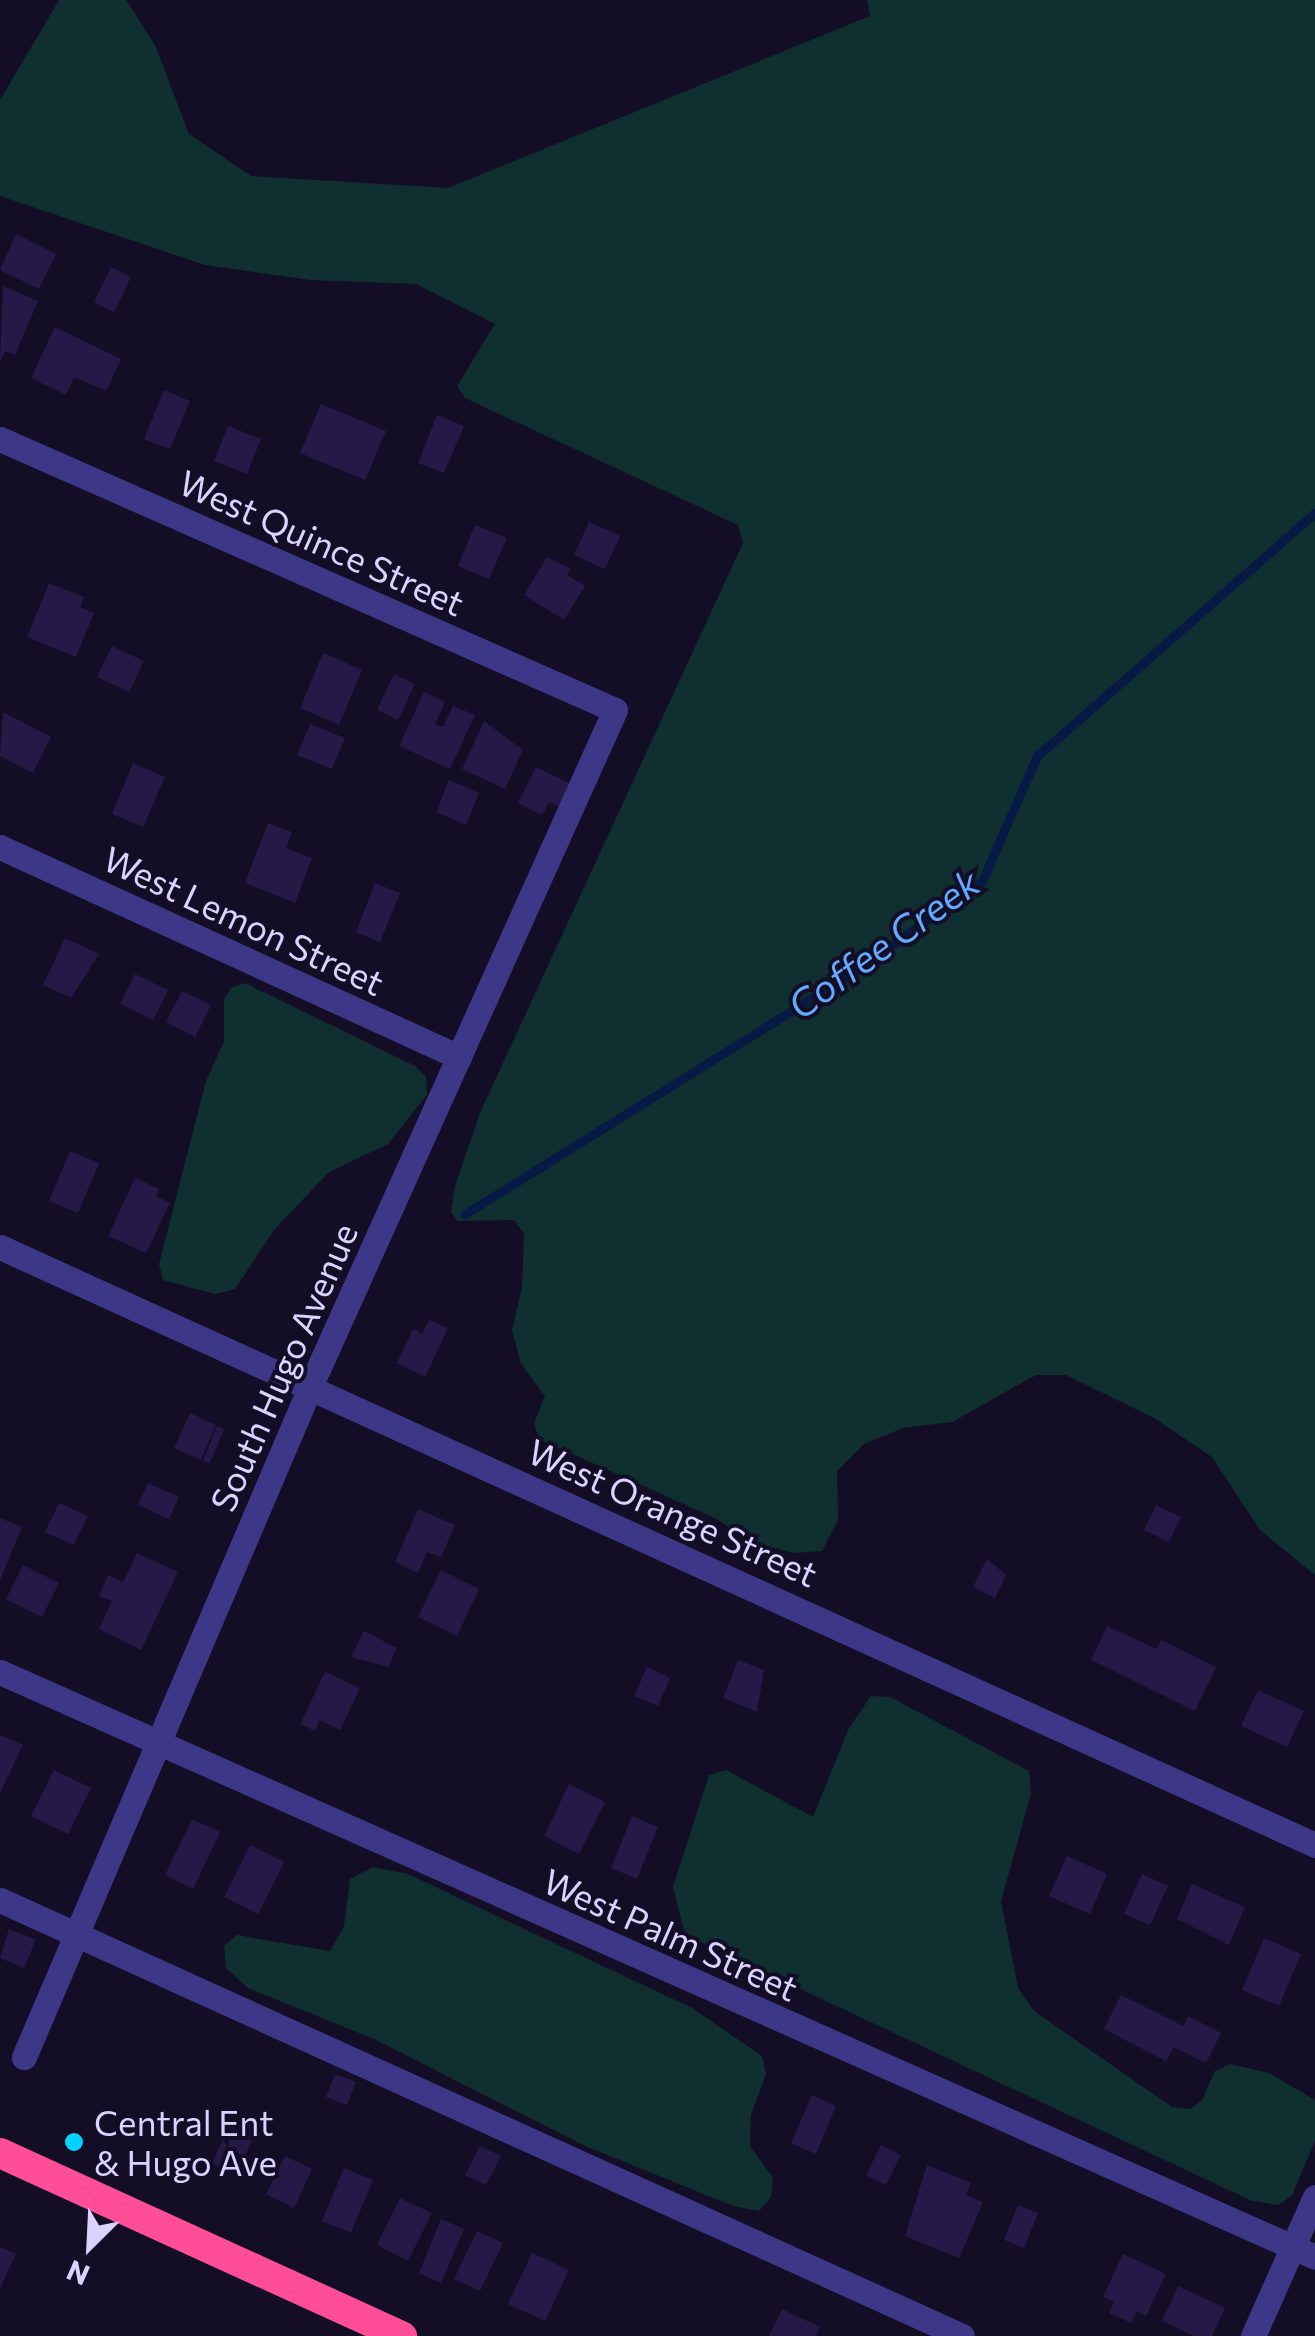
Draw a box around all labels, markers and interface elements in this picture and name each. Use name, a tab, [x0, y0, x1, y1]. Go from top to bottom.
street label: West Quince Street	[173, 460, 471, 624]
street label: West Lemon Street	[97, 837, 391, 1003]
water label: Coffee Creek	[778, 858, 988, 1028]
street label: South Hugo Avenue	[201, 1217, 365, 1517]
street label: West Orange Street	[522, 1429, 824, 1595]
street label: West Palm Street	[537, 1859, 805, 2009]
place label: Central Ent & Hugo Ave	[94, 2101, 277, 2183]
marker: Central Ent & Hugo Ave	[63, 2131, 85, 2153]
north arrow	[40, 2196, 140, 2296]
text: N	[61, 2254, 94, 2293]

